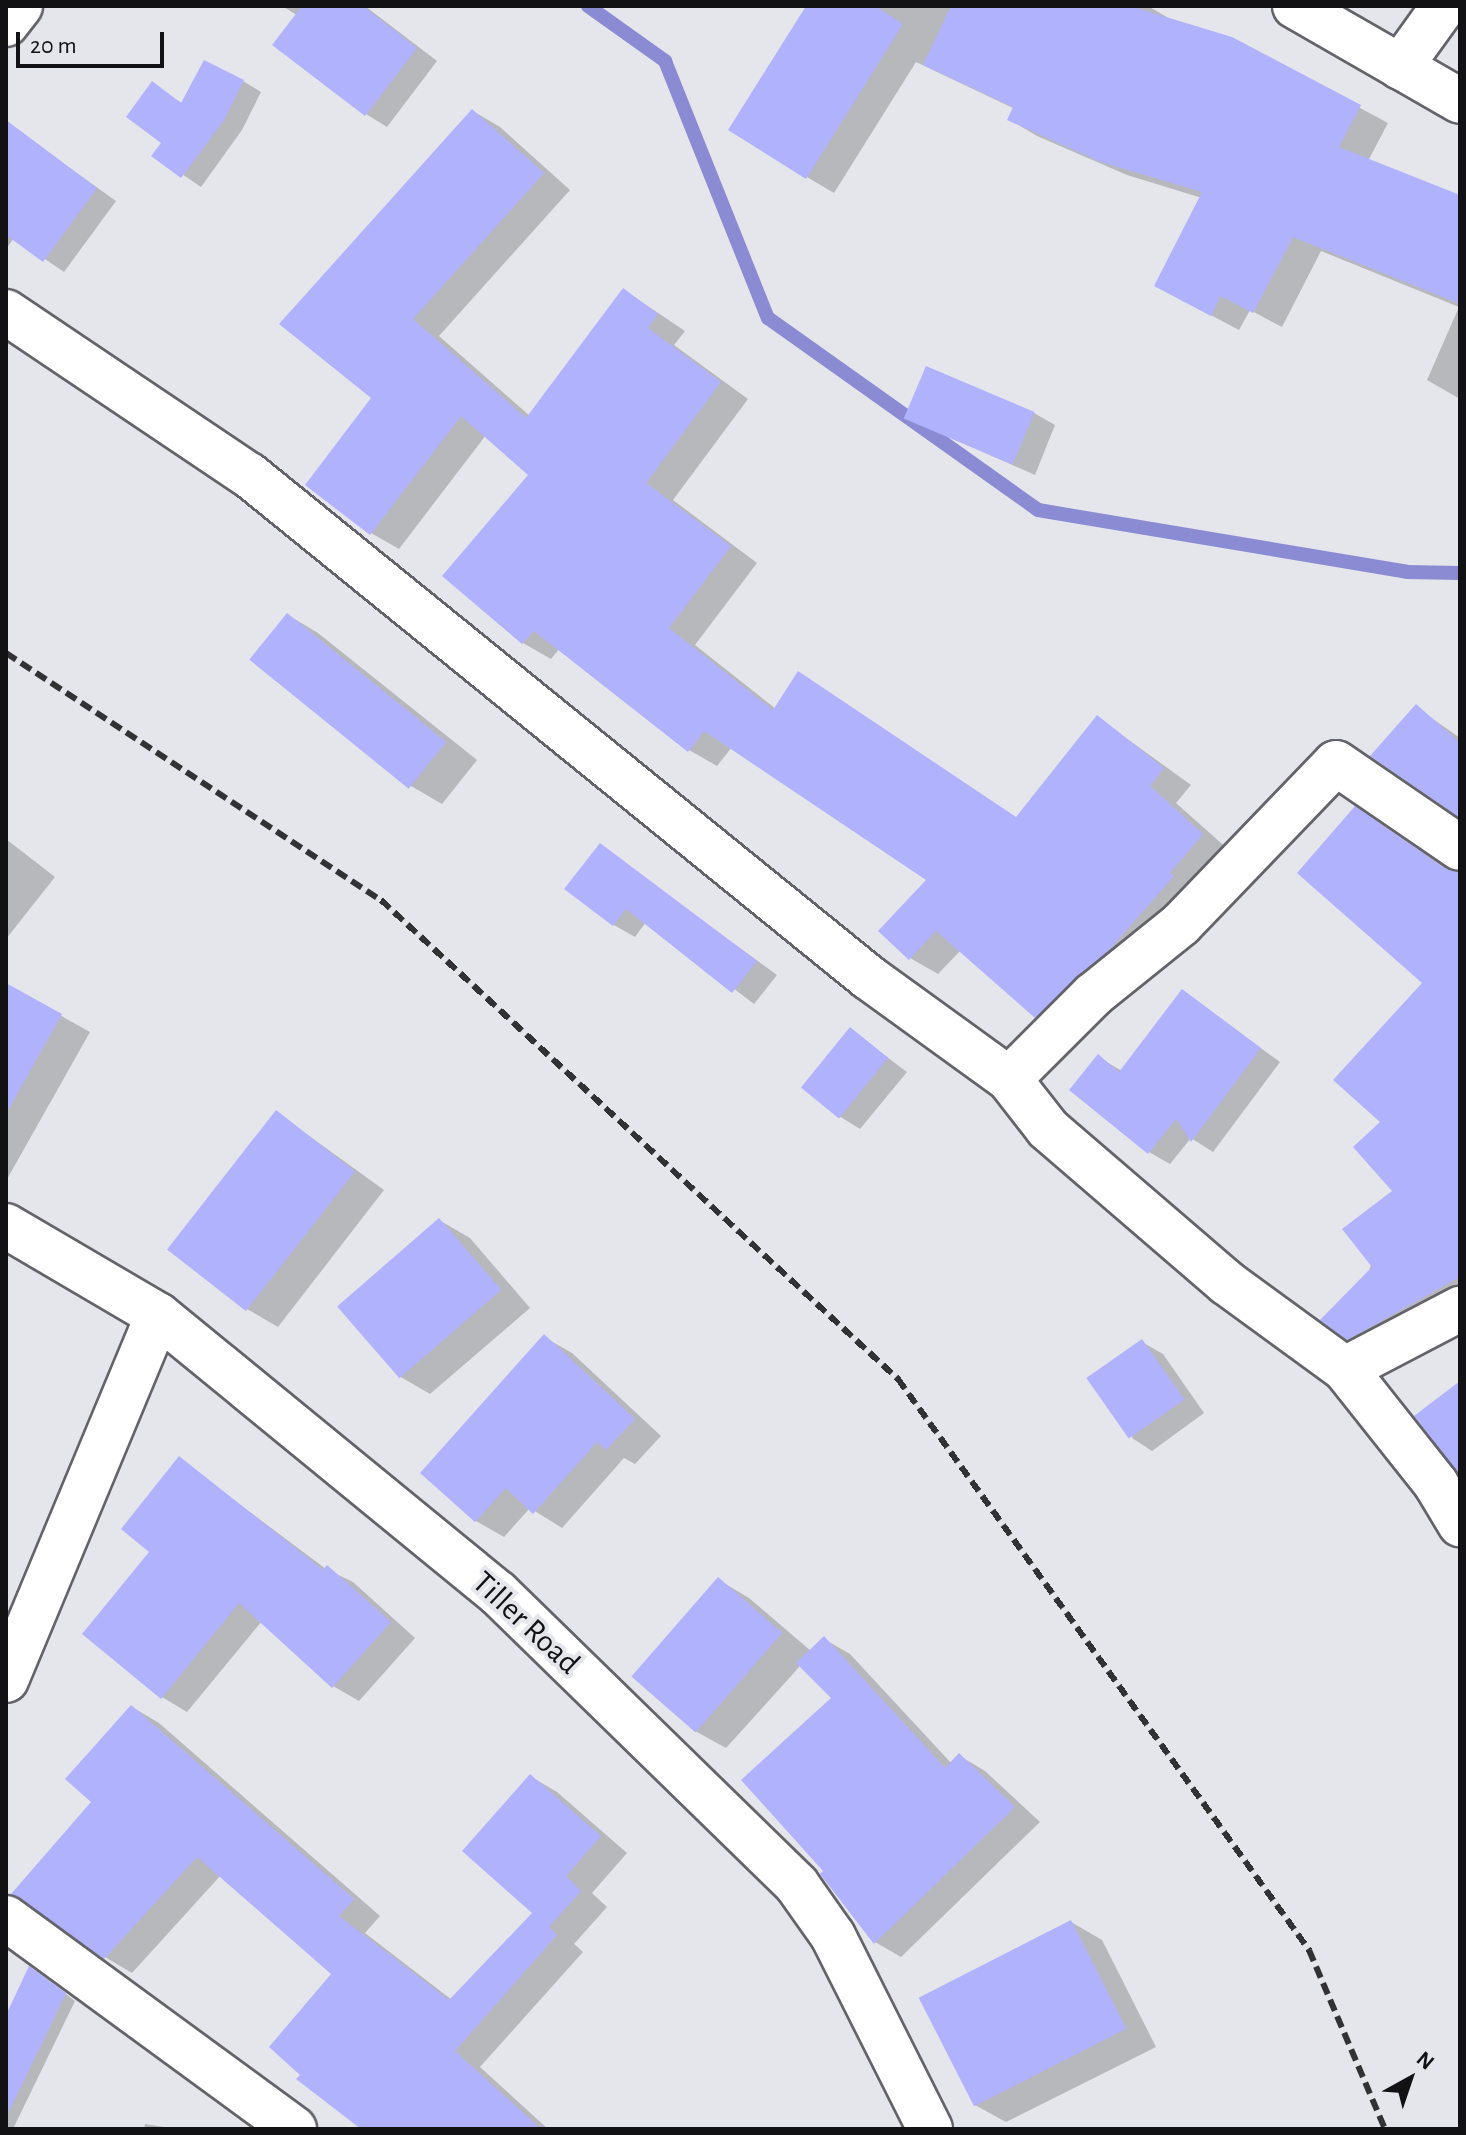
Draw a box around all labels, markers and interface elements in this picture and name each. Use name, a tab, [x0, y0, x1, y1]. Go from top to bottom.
scale bar	[20, 16, 168, 66]
text: 20 m	[30, 34, 77, 58]
street label: Tiller Road	[464, 1564, 588, 1682]
north arrow	[1370, 2039, 1450, 2119]
text: N	[1412, 2047, 1438, 2074]

